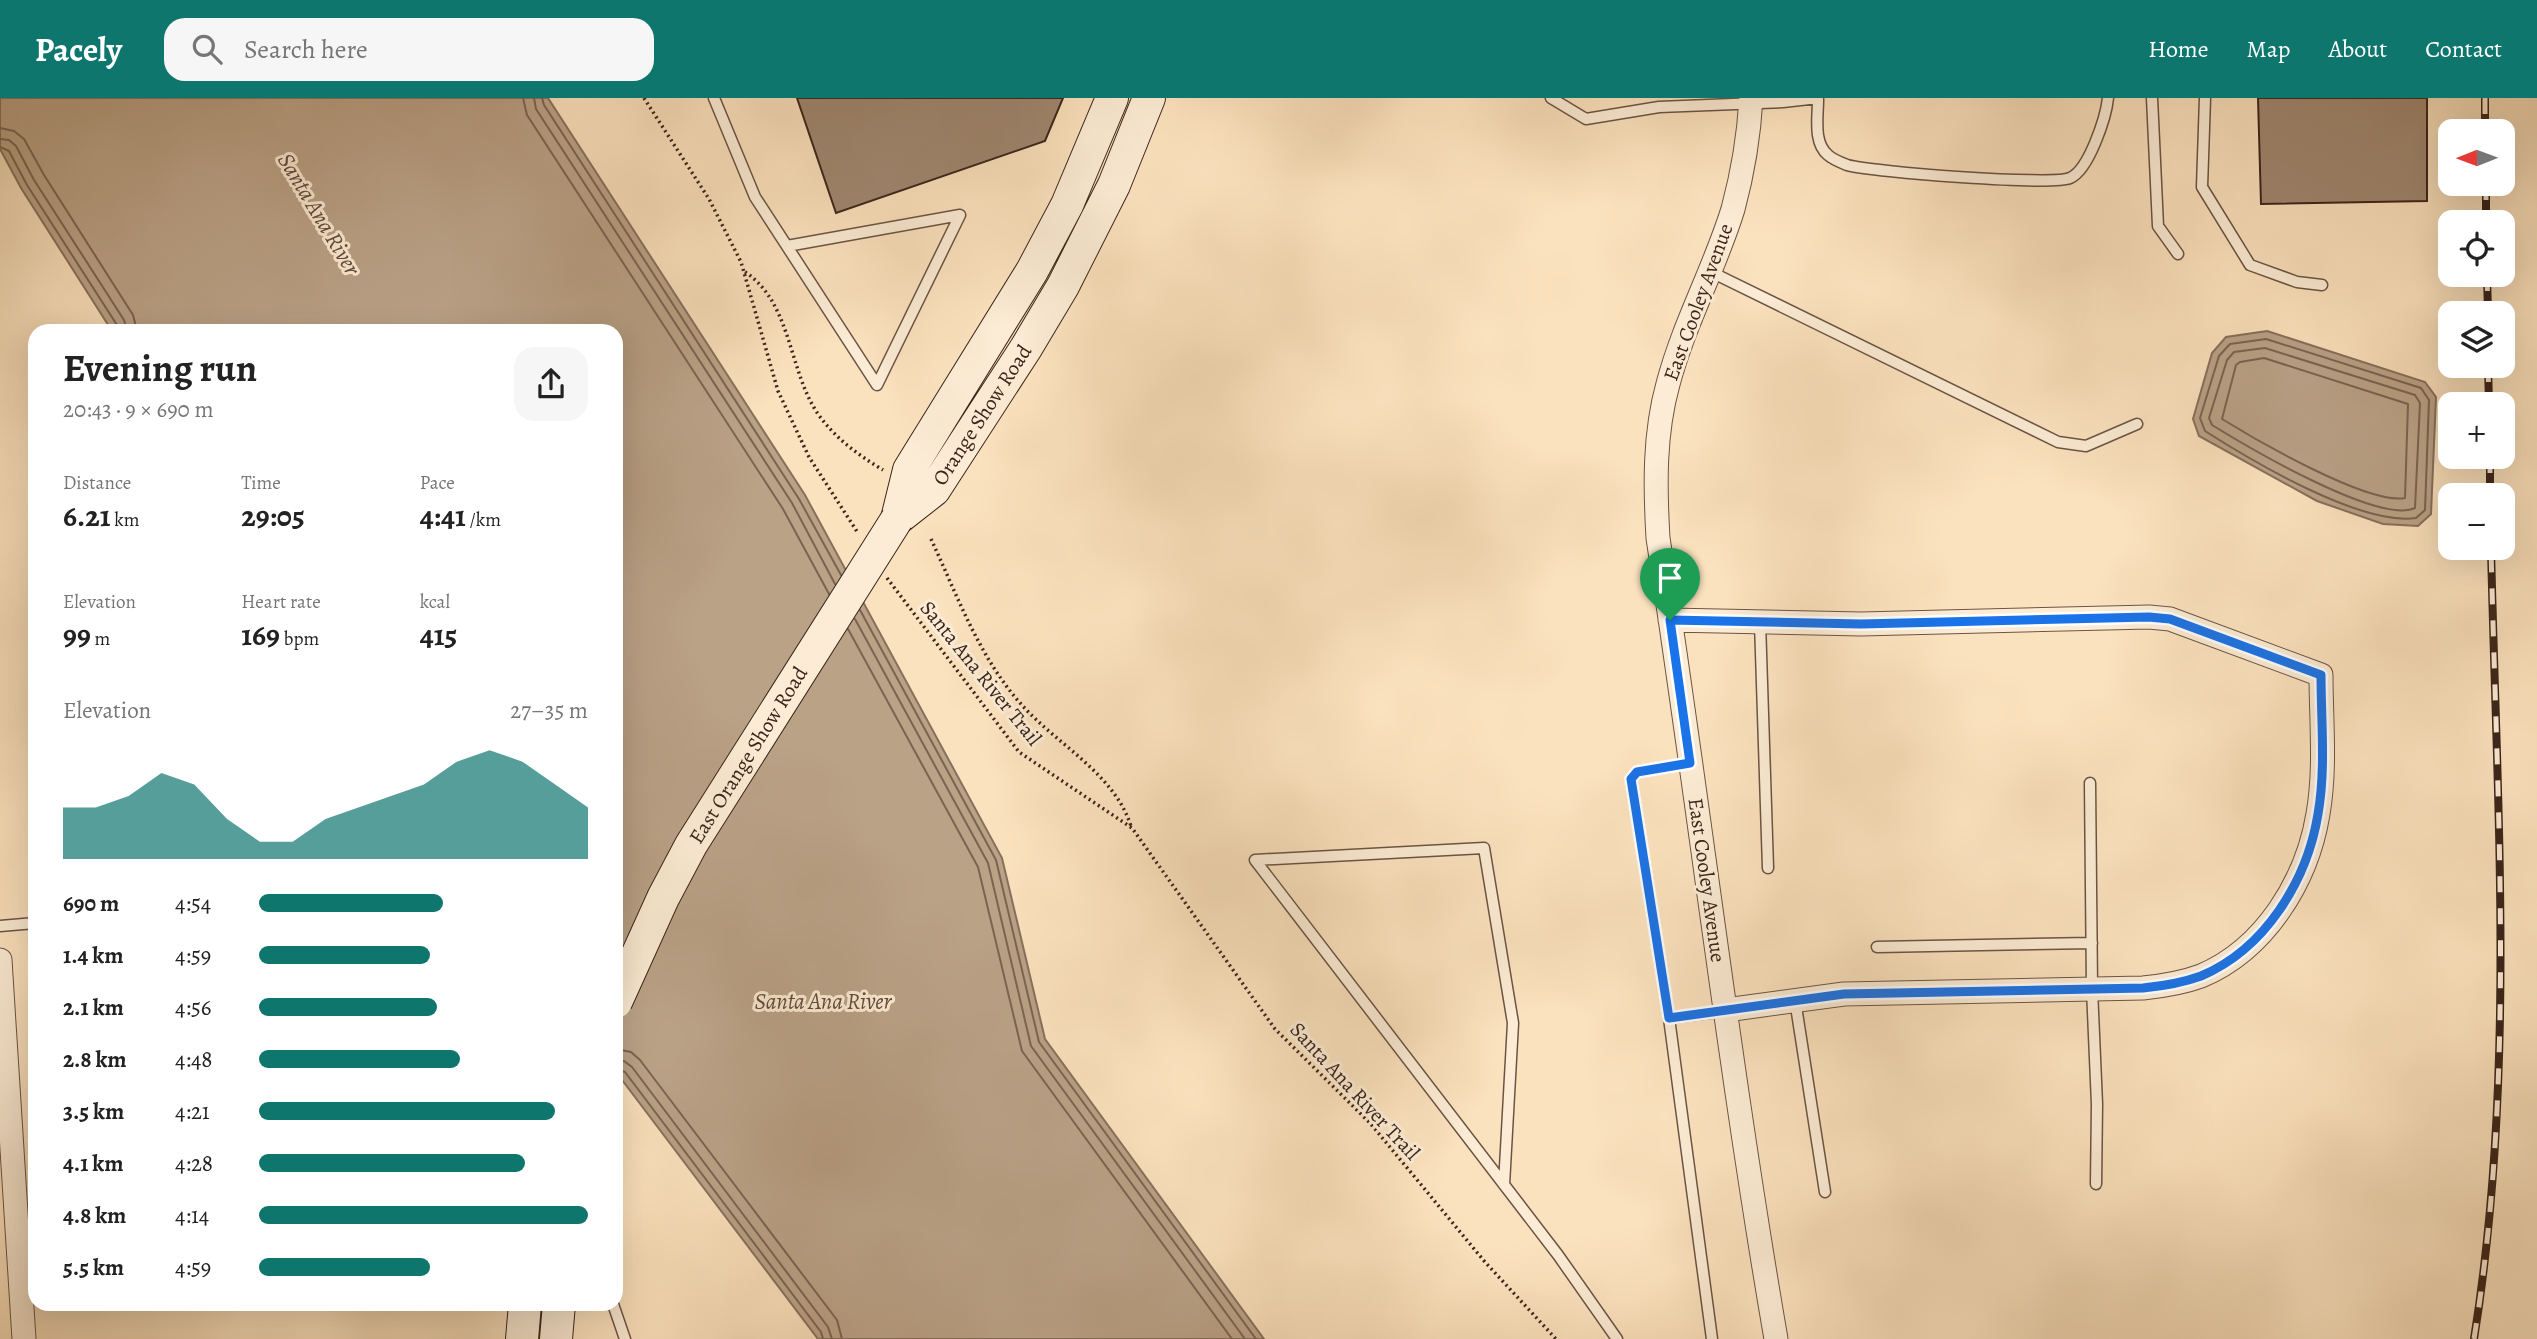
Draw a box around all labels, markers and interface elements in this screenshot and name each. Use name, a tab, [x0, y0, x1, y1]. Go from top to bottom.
search box	[164, 18, 654, 81]
text: Pacely	[35, 27, 122, 72]
icon: search	[188, 30, 226, 68]
text: Search here	[244, 32, 368, 67]
text: Home	[2148, 33, 2209, 65]
text: Map	[2247, 33, 2291, 65]
text: About	[2329, 33, 2387, 65]
text: Contact	[2425, 33, 2502, 65]
north arrow	[2438, 119, 2515, 196]
map controls	[2438, 119, 2515, 560]
water label: Santa Ana River	[270, 147, 368, 282]
button: locate	[2438, 210, 2515, 287]
street label: East Cooley Avenue	[1657, 219, 1739, 385]
button: layers	[2438, 301, 2515, 378]
street label: Orange Show Road	[926, 339, 1038, 491]
text: Evening run	[63, 342, 257, 394]
button: share	[514, 347, 588, 421]
button: +	[2438, 392, 2515, 469]
text: 20:43 · 9 × 690 m	[63, 394, 214, 425]
text: Distance	[63, 470, 131, 496]
text: Time	[241, 470, 281, 496]
text: Pace	[420, 470, 455, 496]
button: −	[2438, 483, 2515, 560]
text: 6.21	[63, 496, 111, 536]
text: 29:05	[241, 496, 305, 536]
text: 4:41	[420, 496, 466, 536]
text: km	[111, 507, 140, 533]
text: /km	[466, 507, 501, 533]
pin	[1640, 548, 1700, 620]
icon: arrive	[1651, 559, 1689, 597]
text: Elevation	[63, 589, 136, 615]
text: Heart rate	[241, 589, 321, 615]
text: kcal	[420, 589, 450, 615]
street label: Santa Ana River Trail	[914, 595, 1048, 751]
text: 99	[63, 615, 91, 655]
text: 169	[241, 615, 280, 655]
text: 415	[420, 615, 457, 655]
text: m	[91, 626, 110, 652]
text: bpm	[280, 626, 319, 652]
street label: East Orange Show Road	[682, 660, 814, 849]
text: Elevation	[63, 695, 151, 726]
text: 27–35 m	[510, 695, 588, 726]
street label: East Cooley Avenue	[1682, 796, 1732, 964]
text: 690 m	[63, 888, 119, 919]
text: 4:54	[175, 888, 211, 919]
text: 1.4 km	[63, 940, 124, 971]
text: 4:59	[175, 940, 211, 971]
water label: Santa Ana River	[754, 986, 893, 1017]
text: 2.1 km	[63, 992, 124, 1023]
text: 4:56	[175, 992, 211, 1023]
street label: Santa Ana River Trail	[1284, 1016, 1426, 1166]
text: 2.8 km	[63, 1044, 127, 1075]
text: 4:48	[175, 1044, 212, 1075]
text: 3.5 km	[63, 1096, 124, 1127]
text: 4:21	[175, 1096, 210, 1127]
text: 4.1 km	[63, 1148, 124, 1179]
text: 4:28	[175, 1148, 213, 1179]
text: 4.8 km	[63, 1200, 126, 1231]
text: 4:14	[175, 1200, 209, 1231]
text: 5.5 km	[63, 1252, 124, 1283]
text: 4:59	[175, 1252, 211, 1283]

